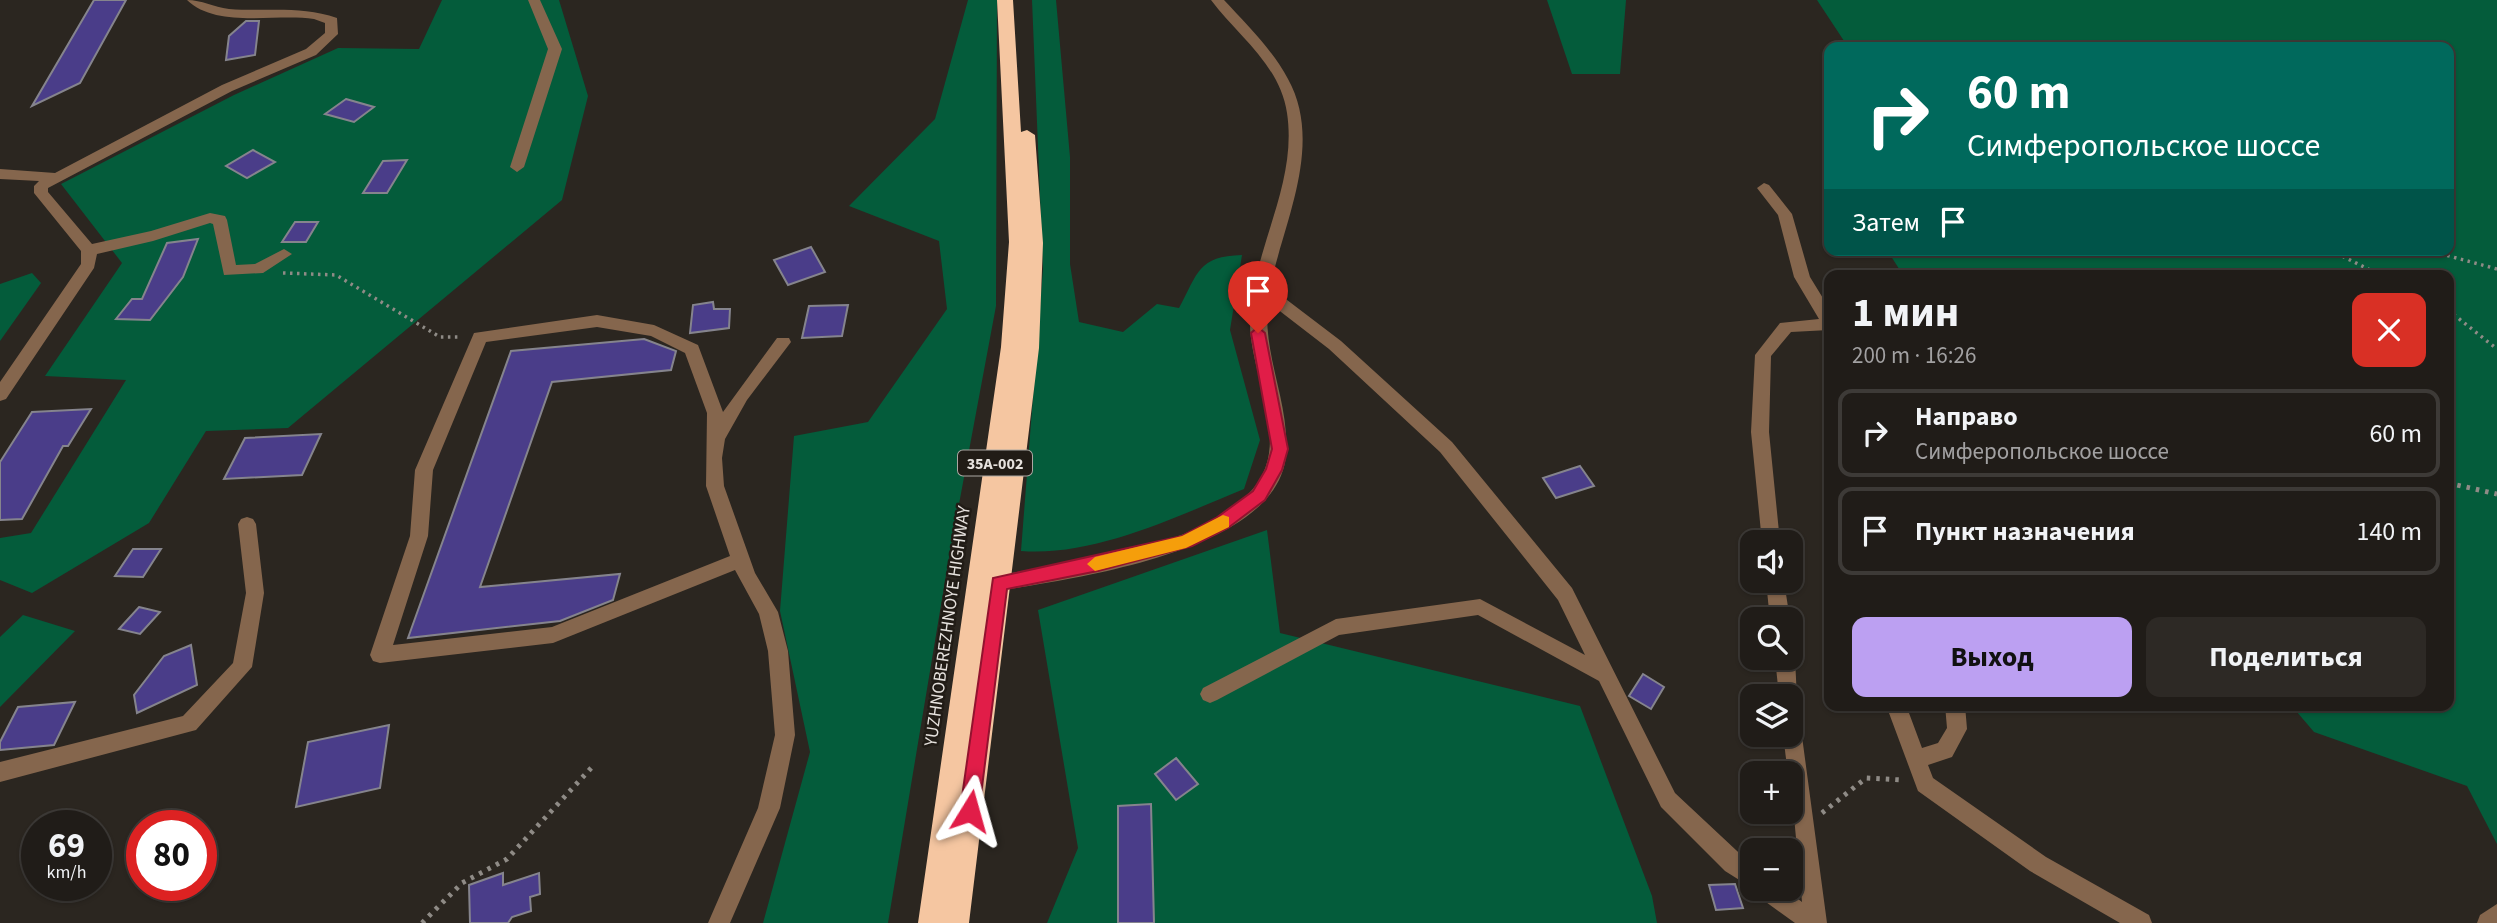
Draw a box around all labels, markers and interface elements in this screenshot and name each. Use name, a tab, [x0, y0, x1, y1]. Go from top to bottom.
text: 60 m	[1967, 58, 2071, 128]
icon: right	[1852, 70, 1943, 161]
text: Симферопольское шоссе	[1967, 123, 2320, 169]
icon: arrive	[1934, 203, 1972, 241]
text: Затем	[1852, 204, 1920, 241]
pin	[1228, 261, 1288, 333]
icon: arrive	[1239, 272, 1277, 310]
text: 1 мин	[1852, 283, 1959, 343]
button: close	[2352, 293, 2426, 367]
text: 200 m · 16:26	[1852, 339, 1976, 372]
text: Направо	[1915, 398, 2018, 435]
icon: right	[1856, 414, 1894, 452]
text: 60 m	[2369, 415, 2422, 452]
text: Симферопольское шоссе	[1915, 435, 2169, 468]
road number: 35А-002	[958, 450, 1032, 476]
street label: YUZHNOBEREZHNOYE HIGHWAY	[918, 504, 977, 749]
icon: arrive	[1856, 512, 1894, 550]
text: Пункт назначения	[1915, 513, 2135, 550]
text: 140 m	[2356, 513, 2422, 550]
map controls	[1740, 530, 1803, 901]
button: sound	[1740, 530, 1803, 593]
button: search	[1740, 607, 1803, 670]
button: Выход	[1852, 617, 2132, 697]
button: Поделиться	[2146, 617, 2426, 697]
button: layers	[1740, 684, 1803, 747]
button: +	[1740, 761, 1803, 824]
position arrow	[933, 774, 1007, 848]
speed limit sign: 80	[126, 810, 217, 901]
text: 69	[48, 821, 85, 871]
button: −	[1740, 838, 1803, 901]
text: km/h	[47, 860, 86, 885]

